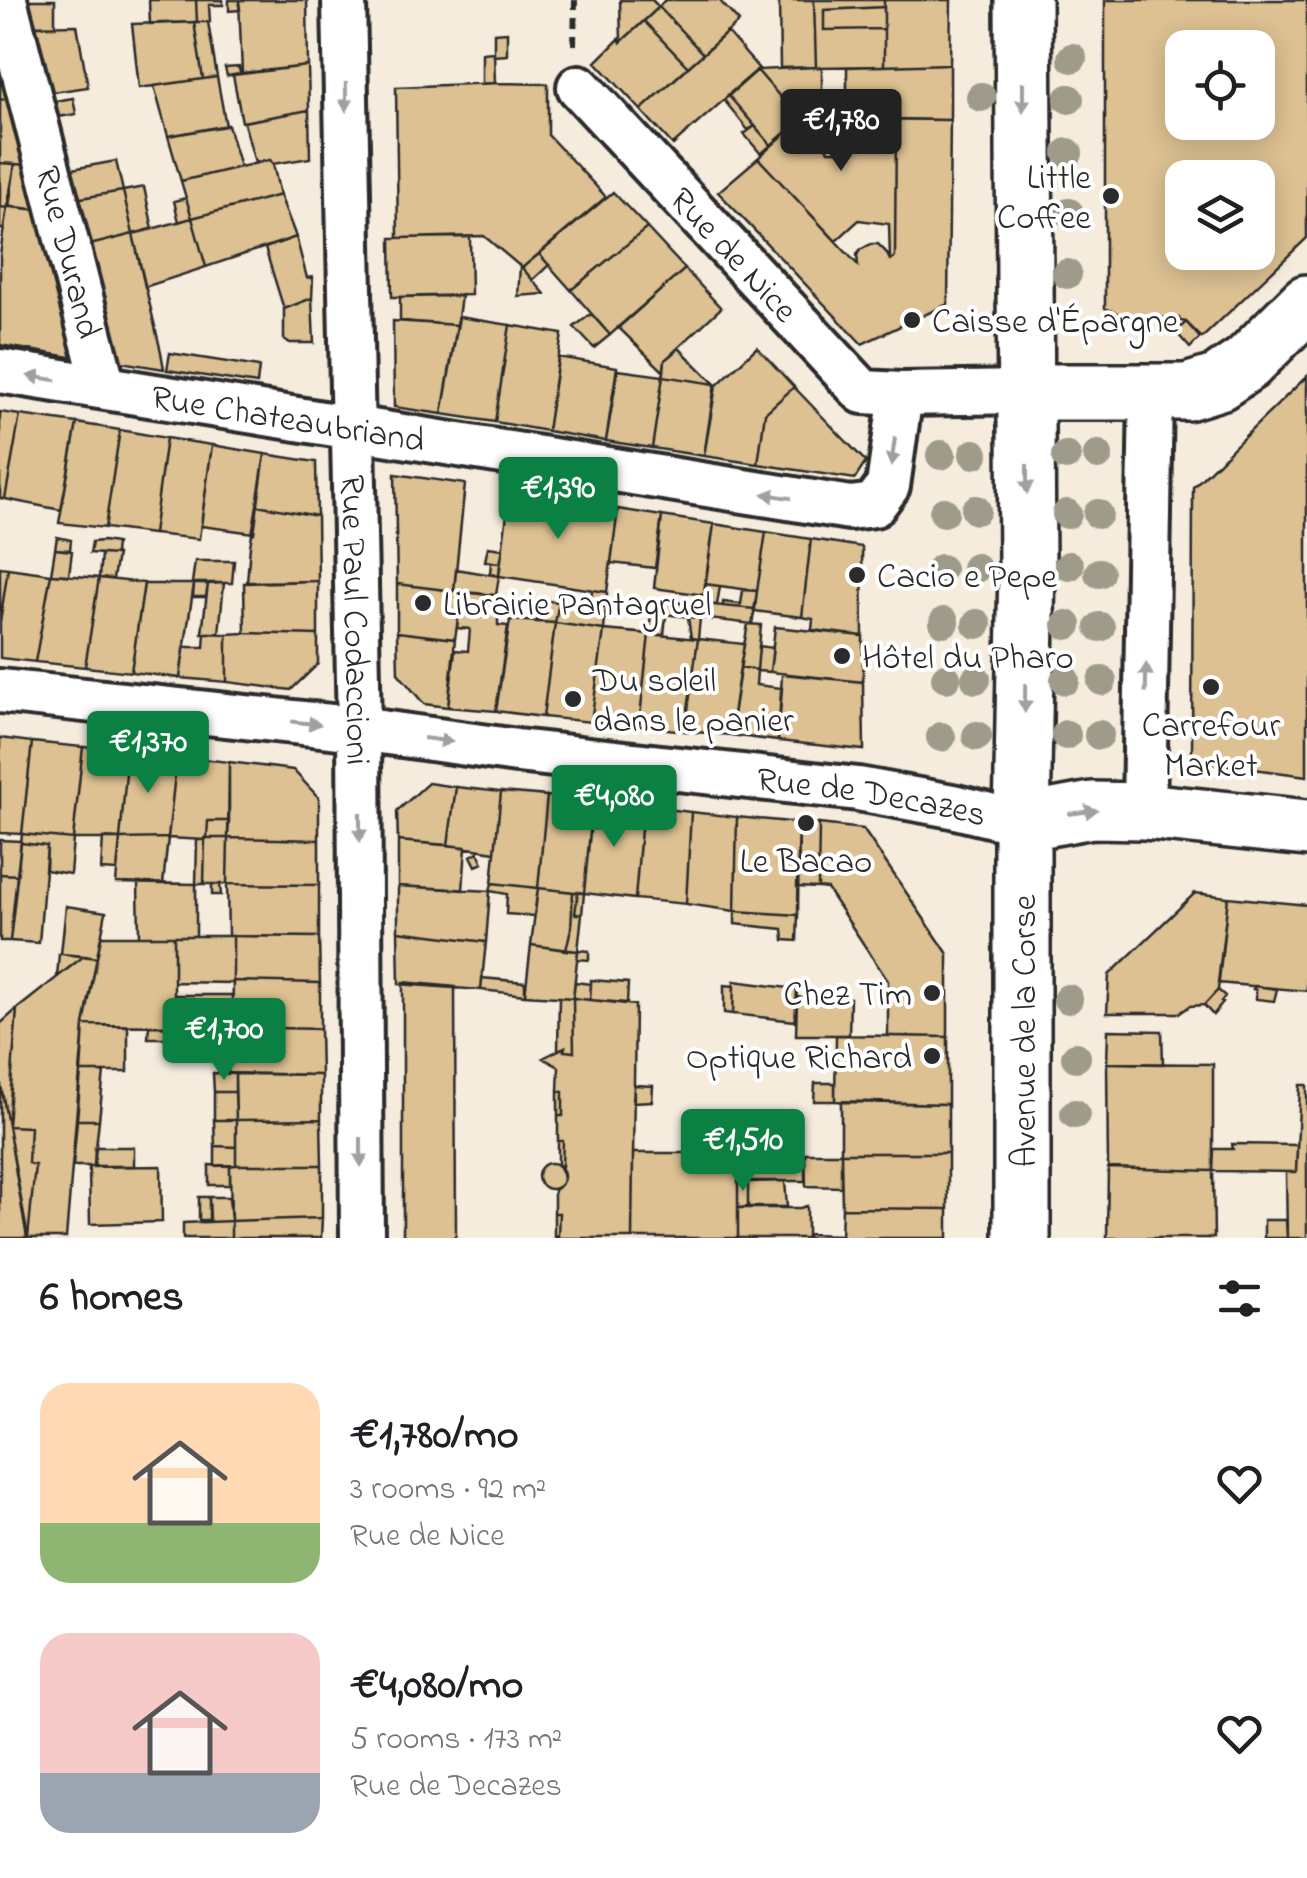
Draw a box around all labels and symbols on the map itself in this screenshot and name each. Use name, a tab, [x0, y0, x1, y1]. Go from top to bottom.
one-way arrow	[338, 82, 354, 114]
one-way arrow	[1015, 82, 1031, 114]
pin: €1,780	[760, 89, 922, 174]
place label: Little Coffee	[997, 154, 1091, 245]
street label: Rue Durand	[20, 161, 113, 344]
street label: Rue de Nice	[656, 177, 808, 336]
marker: Little Coffee	[1100, 185, 1122, 207]
place label: Caisse d'Épargne	[932, 298, 1179, 349]
marker: Caisse d'Épargne	[901, 309, 923, 331]
one-way arrow	[25, 369, 57, 385]
street label: Rue Chateaubriand	[147, 374, 428, 468]
one-way arrow	[885, 437, 901, 468]
pin: €1,390	[477, 457, 639, 542]
one-way arrow	[1019, 463, 1035, 495]
street label: Rue Paul Codaccioni	[325, 474, 381, 765]
one-way arrow	[761, 487, 792, 503]
place label: Cacio e Pepe	[877, 553, 1057, 604]
marker: Cacio e Pepe	[846, 564, 868, 586]
place label: Librairie Pantagruel	[443, 581, 711, 632]
marker: Librairie Pantagruel	[412, 592, 434, 614]
place label: Hôtel du Pharo	[862, 634, 1074, 685]
marker: Hôtel du Pharo	[831, 645, 853, 667]
place label: Du soleil dans le panier	[592, 657, 794, 748]
one-way arrow	[1139, 662, 1155, 694]
marker: Carrefour Market	[1200, 676, 1222, 698]
one-way arrow	[1016, 682, 1032, 714]
marker: Du soleil dans le panier	[562, 688, 584, 710]
place label: Carrefour Market	[1142, 702, 1280, 793]
pin: €1,370	[67, 711, 229, 796]
one-way arrow	[290, 715, 322, 731]
one-way arrow	[423, 732, 454, 748]
street label: Rue de Decazes	[754, 756, 991, 842]
pin: €4,080	[533, 765, 695, 850]
one-way arrow	[1068, 804, 1099, 820]
one-way arrow	[352, 811, 368, 843]
marker: Le Bacao	[795, 812, 817, 834]
place label: Le Bacao	[740, 838, 872, 889]
street label: Avenue de la Corse	[1001, 894, 1052, 1167]
place label: Chez Tim	[784, 971, 912, 1022]
marker: Chez Tim	[921, 982, 943, 1004]
pin: €1,700	[143, 998, 305, 1083]
place label: Optique Richard	[686, 1034, 912, 1085]
marker: Optique Richard	[921, 1045, 943, 1067]
pin: €1,510	[662, 1109, 824, 1194]
one-way arrow	[354, 1136, 370, 1168]

